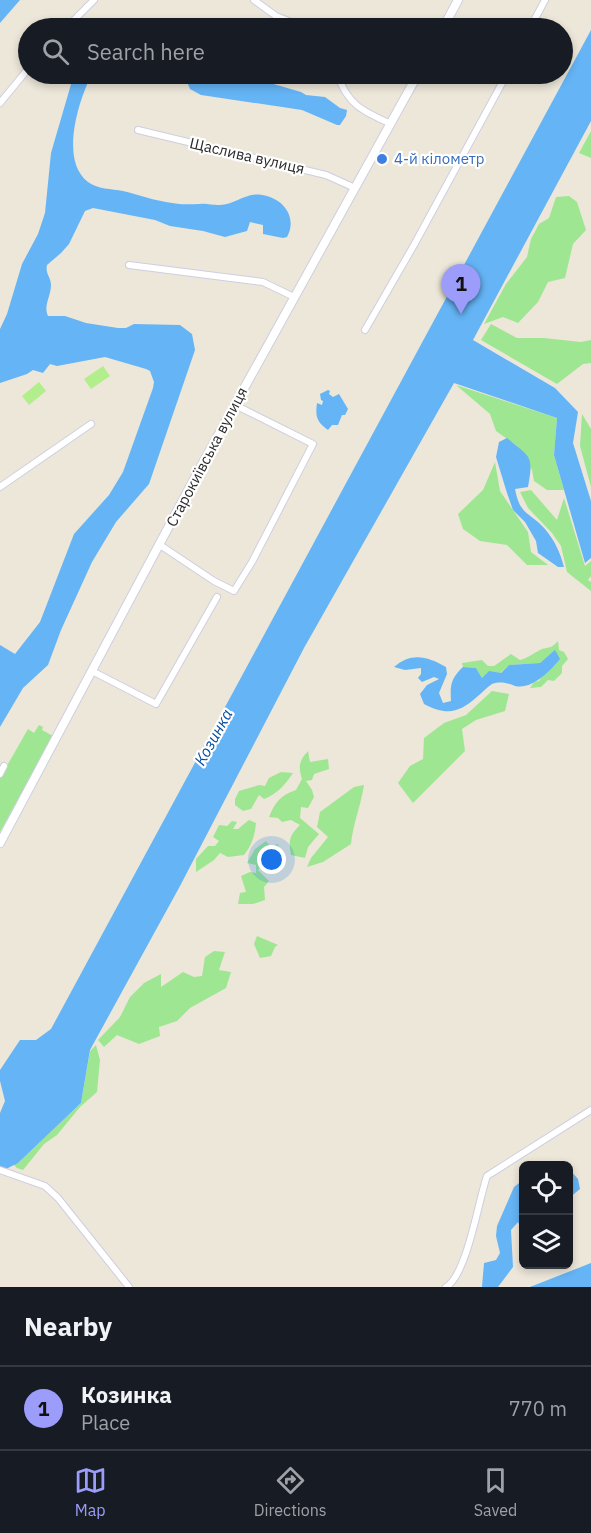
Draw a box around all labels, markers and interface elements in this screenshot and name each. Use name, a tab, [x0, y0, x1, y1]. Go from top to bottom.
search box	[18, 18, 573, 84]
icon: search	[39, 35, 72, 68]
text: Search here	[87, 37, 205, 66]
street label: Щаслива вулиця	[188, 133, 306, 178]
place label: 4-й кілометр	[394, 149, 484, 168]
marker: 4-й кілометр	[375, 152, 389, 166]
pin: 1	[442, 264, 480, 314]
street label: Старокиївська вулиця	[162, 384, 251, 530]
water label: Козинка	[189, 705, 237, 769]
your location	[257, 845, 286, 874]
map controls	[519, 1161, 573, 1269]
button: locate	[519, 1161, 573, 1215]
button: layers	[519, 1215, 573, 1269]
text: Nearby	[24, 1309, 112, 1343]
text: Козинка	[81, 1380, 172, 1409]
text: 1	[38, 1395, 50, 1422]
text: 770 m	[509, 1395, 567, 1422]
text: Place	[81, 1409, 130, 1436]
tab: Map	[74, 1464, 107, 1520]
tab: Directions	[254, 1464, 327, 1520]
tab: Saved	[474, 1464, 517, 1520]

